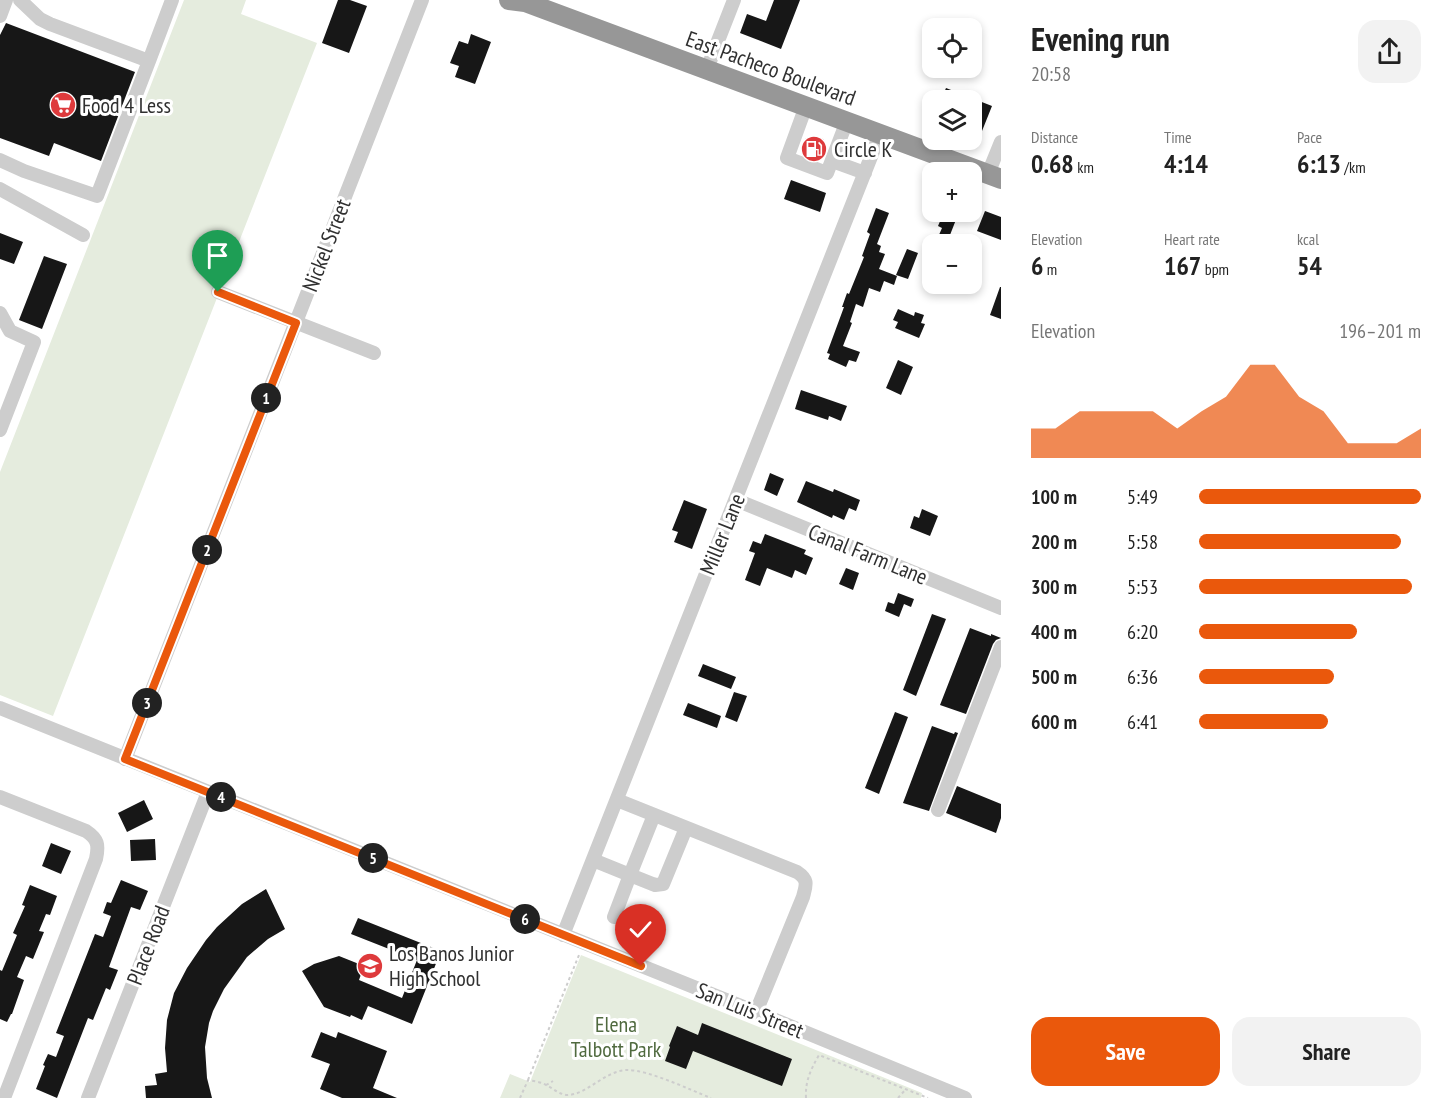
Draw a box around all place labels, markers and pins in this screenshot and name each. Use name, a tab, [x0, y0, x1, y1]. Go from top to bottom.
supermarket icon: Food 4 Less	[48, 90, 78, 120]
place label: Food 4 Less	[82, 91, 171, 119]
fuel station icon: Circle K	[799, 134, 829, 164]
place label: Circle K	[834, 135, 893, 163]
pin	[192, 230, 243, 292]
pin: 1	[251, 383, 281, 413]
pin: 2	[192, 535, 222, 565]
pin: 3	[132, 688, 162, 718]
pin: 4	[206, 782, 236, 812]
pin: 5	[358, 843, 388, 873]
pin: 6	[510, 904, 540, 934]
pin	[615, 904, 666, 966]
place label: Los Banos Junior High School	[389, 939, 514, 992]
school or university icon: Los Banos Junior High School	[355, 951, 385, 981]

